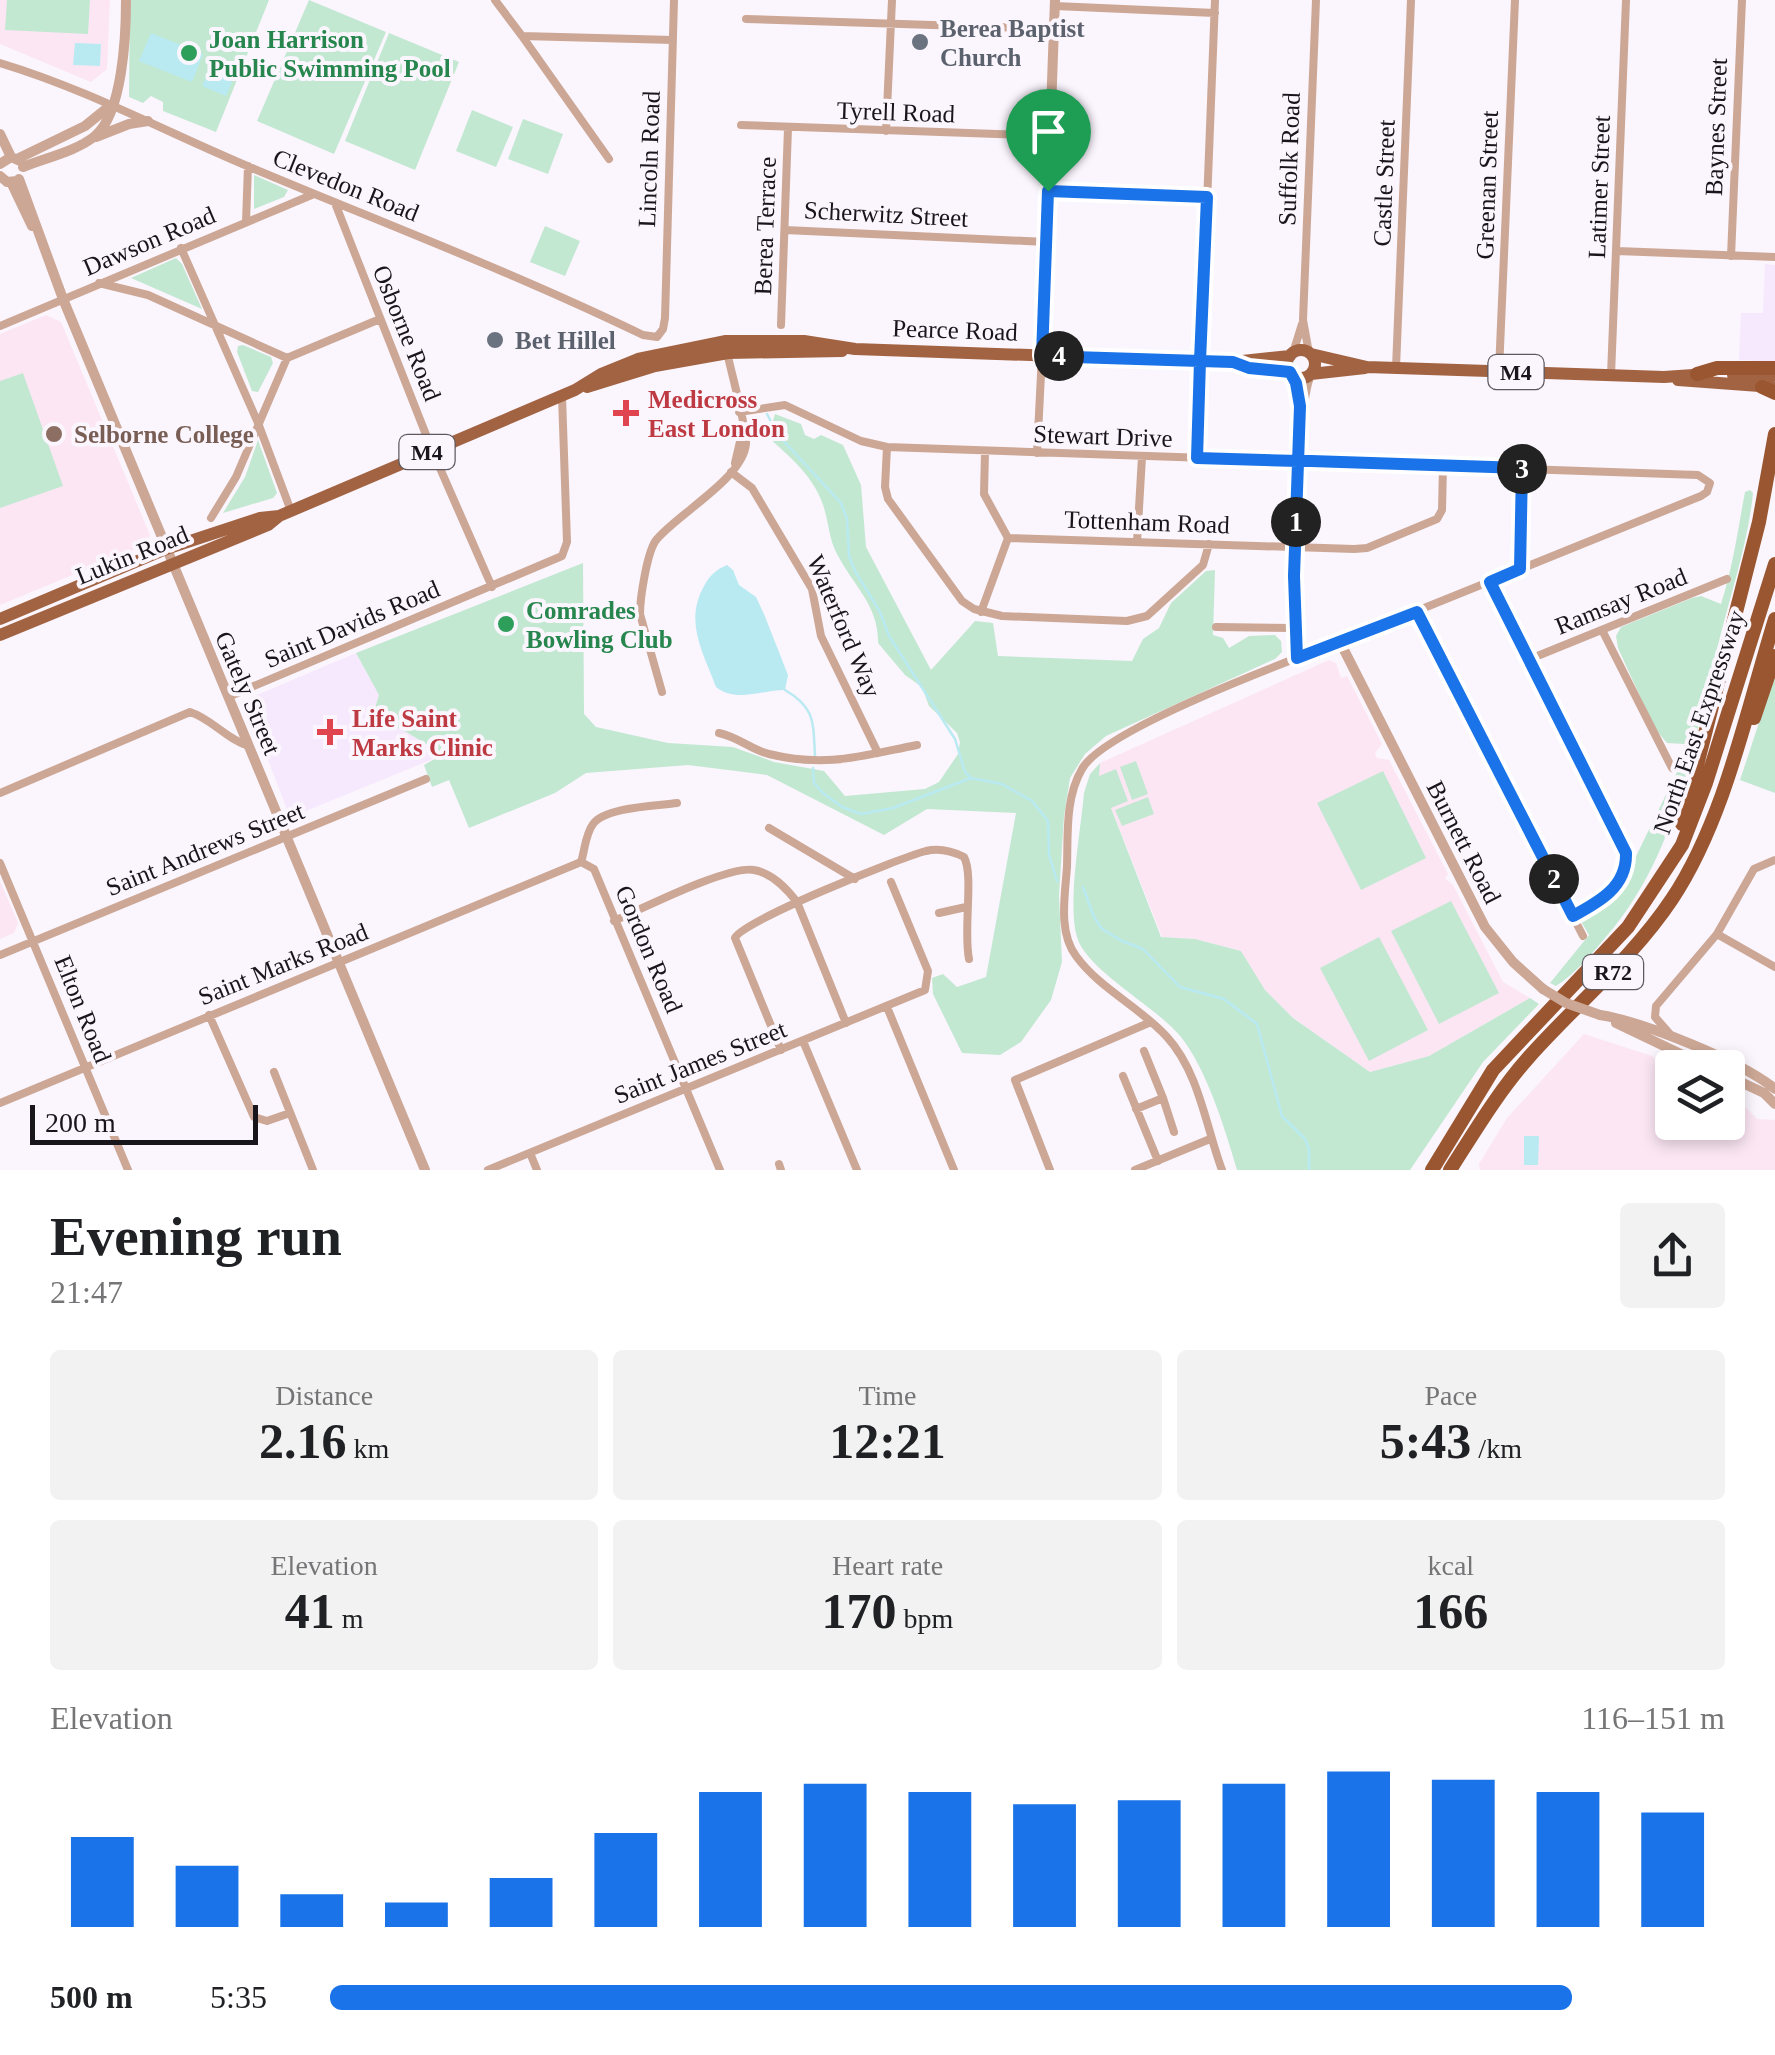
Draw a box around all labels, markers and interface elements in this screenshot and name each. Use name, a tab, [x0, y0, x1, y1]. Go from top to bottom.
place label: Berea Baptist Church	[940, 15, 1085, 71]
place label: Joan Harrison Public Swimming Pool	[209, 26, 451, 82]
marker: Berea Baptist Church	[909, 31, 931, 53]
marker: Joan Harrison Public Swimming Pool	[178, 42, 200, 64]
street label: Baynes Street	[1700, 57, 1732, 197]
pin	[1006, 89, 1091, 192]
street label: Lincoln Road	[633, 90, 665, 228]
street label: Suffolk Road	[1273, 91, 1305, 226]
street label: Tyrell Road	[836, 96, 956, 128]
icon: arrive	[1021, 104, 1076, 159]
street label: Greenan Street	[1471, 110, 1503, 260]
street label: Latimer Street	[1583, 115, 1615, 259]
street label: Castle Street	[1368, 119, 1400, 247]
street label: Clevedon Road	[269, 143, 423, 227]
street label: Berea Terrace	[749, 156, 781, 296]
street label: Scherwitz Street	[803, 196, 969, 232]
street label: Dawson Road	[79, 201, 220, 281]
street label: Osborne Road	[368, 261, 447, 405]
street label: Pearce Road	[892, 314, 1019, 346]
place label: Bet Hillel	[515, 327, 616, 354]
marker: Bet Hillel	[484, 329, 506, 351]
pin: 4	[1034, 331, 1084, 381]
text: 4	[1052, 340, 1066, 371]
road number: M4	[1488, 355, 1544, 389]
place label: Medicross East London	[648, 386, 785, 442]
marker: Medicross East London	[613, 400, 639, 426]
street label: Stewart Drive	[1033, 420, 1173, 452]
place label: Selborne College	[74, 421, 254, 448]
marker: Selborne College	[43, 423, 65, 445]
road number: M4	[400, 435, 454, 469]
pin: 3	[1497, 444, 1547, 494]
text: 3	[1515, 453, 1529, 484]
pin: 1	[1271, 497, 1321, 547]
street label: Tottenham Road	[1064, 506, 1231, 538]
text: 1	[1289, 506, 1303, 537]
street label: Lukin Road	[72, 520, 193, 590]
street label: Waterford Way	[802, 551, 886, 702]
street label: Ramsay Road	[1551, 562, 1691, 640]
street label: Saint Davids Road	[260, 575, 444, 673]
place label: Comrades Bowling Club	[526, 597, 673, 653]
street label: North East Expressway	[1648, 606, 1750, 837]
marker: Comrades Bowling Club	[495, 613, 517, 635]
street label: Gately Street	[210, 627, 286, 759]
place label: Life Saint Marks Clinic	[352, 705, 493, 761]
marker: Life Saint Marks Clinic	[317, 719, 343, 745]
street label: Burnett Road	[1422, 776, 1507, 908]
street label: Saint Andrews Street	[102, 797, 308, 901]
pin: 2	[1529, 854, 1579, 904]
text: 2	[1547, 863, 1561, 894]
street label: Gordon Road	[610, 881, 688, 1017]
street label: Saint Marks Road	[194, 917, 372, 1010]
street label: Elton Road	[49, 951, 117, 1067]
road number: R72	[1583, 955, 1643, 989]
street label: Saint James Street	[610, 1015, 790, 1109]
map controls	[1655, 1050, 1745, 1140]
button: layers	[1655, 1050, 1745, 1140]
scale bar	[30, 1100, 258, 1144]
text: 200 m	[45, 1107, 116, 1138]
button: share	[1620, 1203, 1725, 1308]
text: Evening run	[50, 1206, 342, 1267]
text: 21:47	[50, 1274, 123, 1310]
text: Distance	[275, 1380, 373, 1411]
text: Time	[858, 1380, 917, 1411]
text: Pace	[1424, 1380, 1477, 1411]
text: 2.16	[259, 1413, 347, 1469]
text: 12:21	[829, 1413, 946, 1469]
text: 5:43	[1380, 1413, 1471, 1469]
text: km	[347, 1433, 389, 1464]
text: /km	[1471, 1433, 1522, 1464]
text: Elevation	[271, 1550, 378, 1581]
text: Heart rate	[832, 1550, 943, 1581]
text: kcal	[1428, 1550, 1474, 1581]
text: 41	[285, 1583, 335, 1639]
text: 170	[822, 1583, 897, 1639]
text: 166	[1413, 1583, 1488, 1639]
text: m	[335, 1603, 364, 1634]
text: bpm	[897, 1603, 953, 1634]
text: Elevation	[50, 1700, 173, 1736]
text: 116–151 m	[1581, 1700, 1725, 1736]
text: 500 m	[50, 1979, 133, 2015]
text: 5:35	[210, 1979, 267, 2015]

